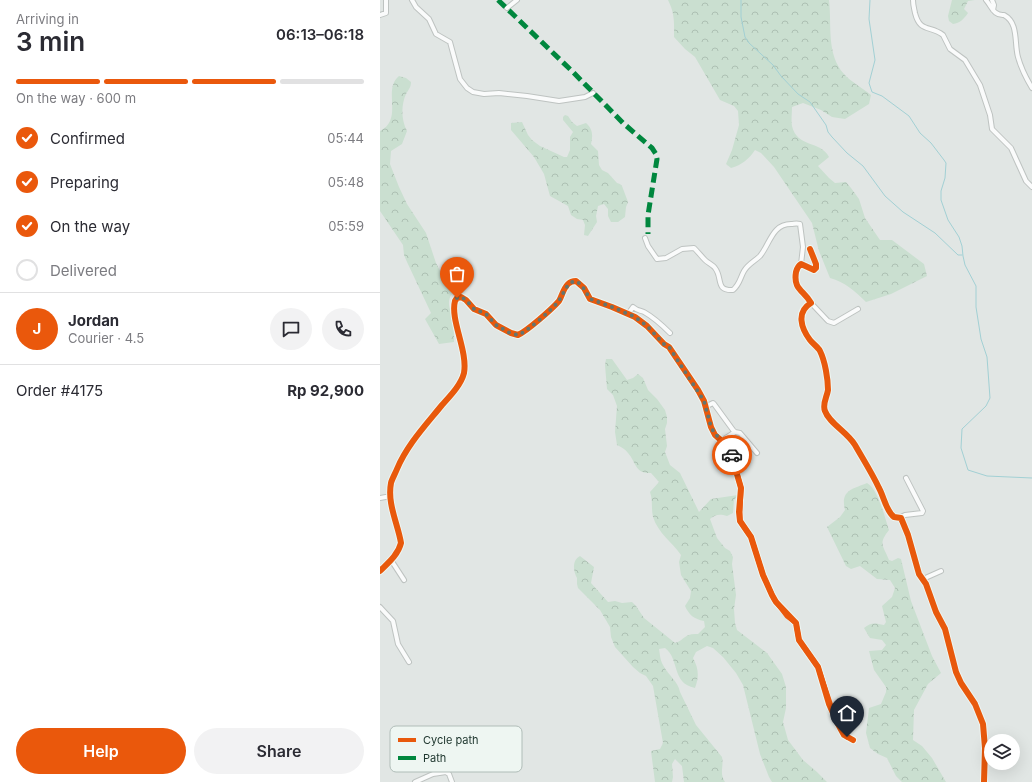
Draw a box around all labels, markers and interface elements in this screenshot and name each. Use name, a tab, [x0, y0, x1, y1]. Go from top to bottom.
text: Arriving in	[16, 11, 79, 27]
text: 06:13–06:18	[276, 25, 364, 44]
text: 3 min	[16, 26, 85, 57]
text: On the way · 600 m	[16, 90, 136, 106]
icon: check	[16, 127, 38, 149]
text: Confirmed	[50, 129, 125, 148]
text: 05:44	[327, 130, 364, 146]
icon: check	[16, 171, 38, 193]
text: Preparing	[50, 173, 119, 192]
text: 05:48	[328, 174, 364, 190]
icon: check	[16, 215, 38, 237]
text: On the way	[50, 217, 130, 236]
text: 05:59	[328, 218, 364, 234]
pin	[440, 257, 474, 298]
text: Delivered	[50, 261, 117, 280]
icon: bag	[446, 263, 468, 285]
button: chat	[270, 308, 312, 350]
button: phone	[322, 308, 364, 350]
text: Jordan	[68, 311, 119, 330]
text: J	[33, 319, 41, 338]
text: Courier · 4.5	[68, 330, 144, 346]
text: Order #4175	[16, 381, 103, 400]
text: Rp 92,900	[287, 381, 364, 400]
courier	[712, 435, 752, 475]
icon: car	[721, 444, 743, 466]
pin	[830, 696, 864, 737]
icon: home	[836, 702, 858, 724]
legend	[390, 726, 522, 772]
button: Help	[16, 728, 186, 774]
button: Share	[194, 728, 364, 774]
text: Cycle path	[423, 733, 479, 747]
map controls	[984, 734, 1020, 770]
button: layers	[984, 734, 1020, 770]
text: Path	[423, 751, 446, 765]

